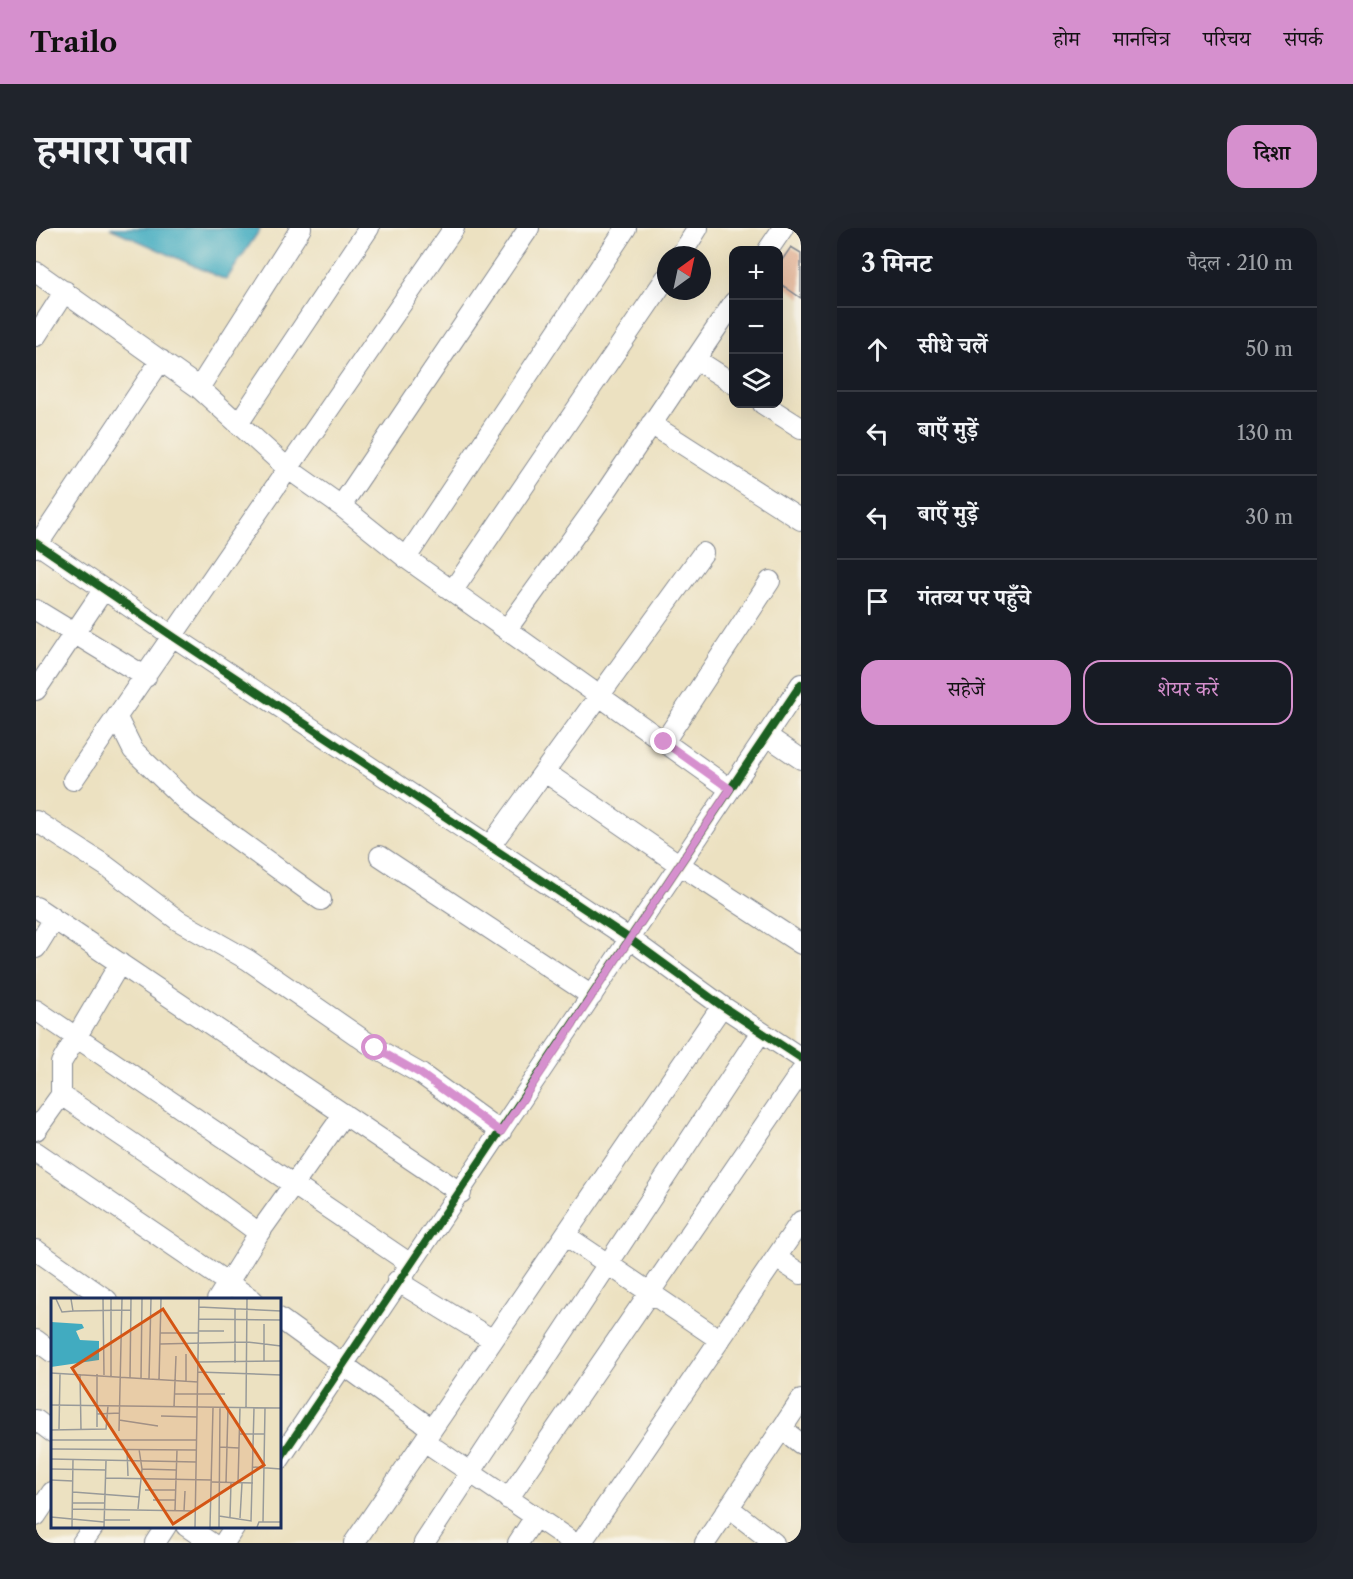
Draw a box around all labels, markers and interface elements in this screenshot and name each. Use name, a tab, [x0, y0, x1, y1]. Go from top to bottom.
text: Trailo	[30, 25, 117, 59]
text: होम	[1053, 26, 1080, 51]
text: मानचित्र	[1113, 26, 1170, 51]
text: परिचय	[1203, 26, 1251, 51]
text: संपर्क	[1284, 26, 1323, 51]
text: हमारा पता	[36, 123, 189, 175]
button: दिशा	[1227, 125, 1317, 188]
north arrow	[657, 246, 711, 300]
map controls	[729, 246, 783, 408]
button: +	[729, 246, 783, 300]
text: 3 मिनट	[861, 247, 931, 279]
text: पैदल · 210 m	[1187, 251, 1293, 275]
button: −	[729, 300, 783, 354]
text: सीधे चलें	[918, 332, 987, 359]
icon: ahead	[861, 333, 894, 366]
text: 50 m	[1246, 337, 1293, 361]
button: layers	[729, 354, 783, 408]
text: बाएँ मुड़ें	[918, 416, 978, 443]
icon: left	[861, 417, 894, 450]
text: 130 m	[1237, 421, 1293, 445]
text: बाएँ मुड़ें	[918, 500, 978, 527]
icon: left	[861, 501, 894, 534]
text: 30 m	[1245, 505, 1293, 529]
text: गंतव्य पर पहुँचे	[918, 584, 1031, 611]
icon: arrive	[861, 585, 894, 618]
button: सहेजें	[861, 660, 1071, 725]
button: शेयर करें	[1083, 660, 1293, 725]
route end	[650, 728, 676, 754]
route start	[361, 1034, 387, 1060]
inset map	[51, 1298, 280, 1528]

